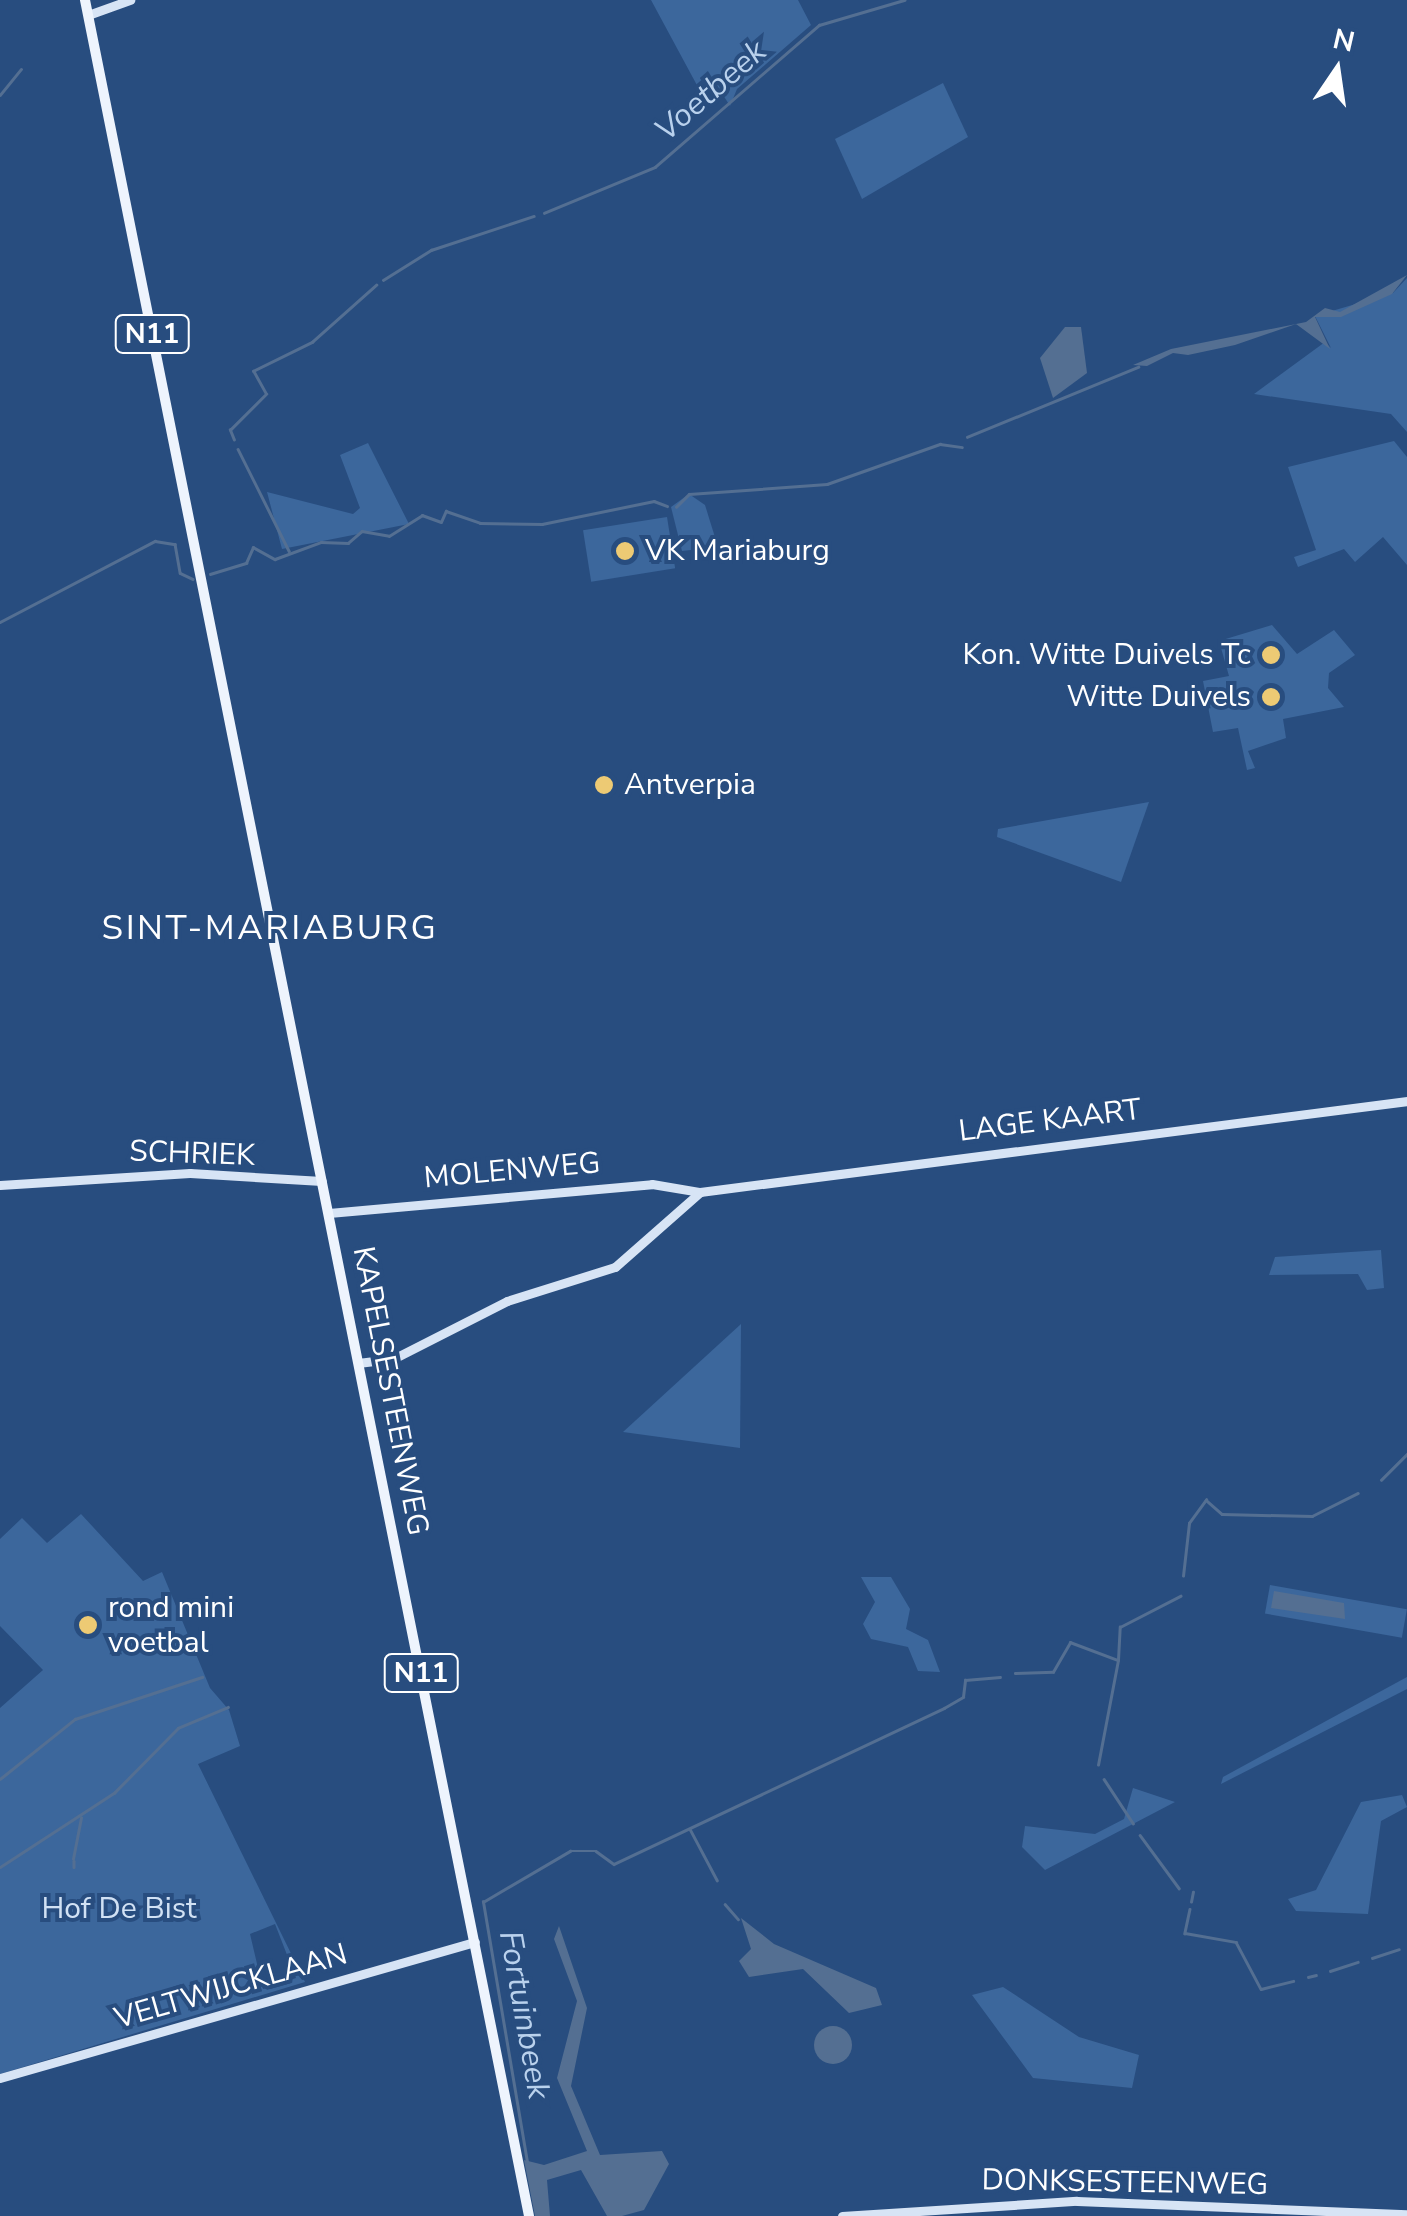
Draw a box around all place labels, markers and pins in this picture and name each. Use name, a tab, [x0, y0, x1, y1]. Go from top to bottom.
place label: VK Mariaburg	[645, 533, 830, 569]
marker: VK Mariaburg	[614, 540, 636, 562]
place label: Kon. Witte Duivels Tc	[962, 637, 1251, 673]
marker: Kon. Witte Duivels Tc	[1260, 644, 1282, 666]
place label: Witte Duivels	[1066, 679, 1251, 715]
marker: Witte Duivels	[1260, 686, 1282, 708]
place label: Antverpia	[624, 767, 756, 803]
marker: Antverpia	[593, 774, 615, 796]
place label: rond mini voetbal	[108, 1590, 234, 1660]
marker: rond mini voetbal	[77, 1614, 99, 1636]

